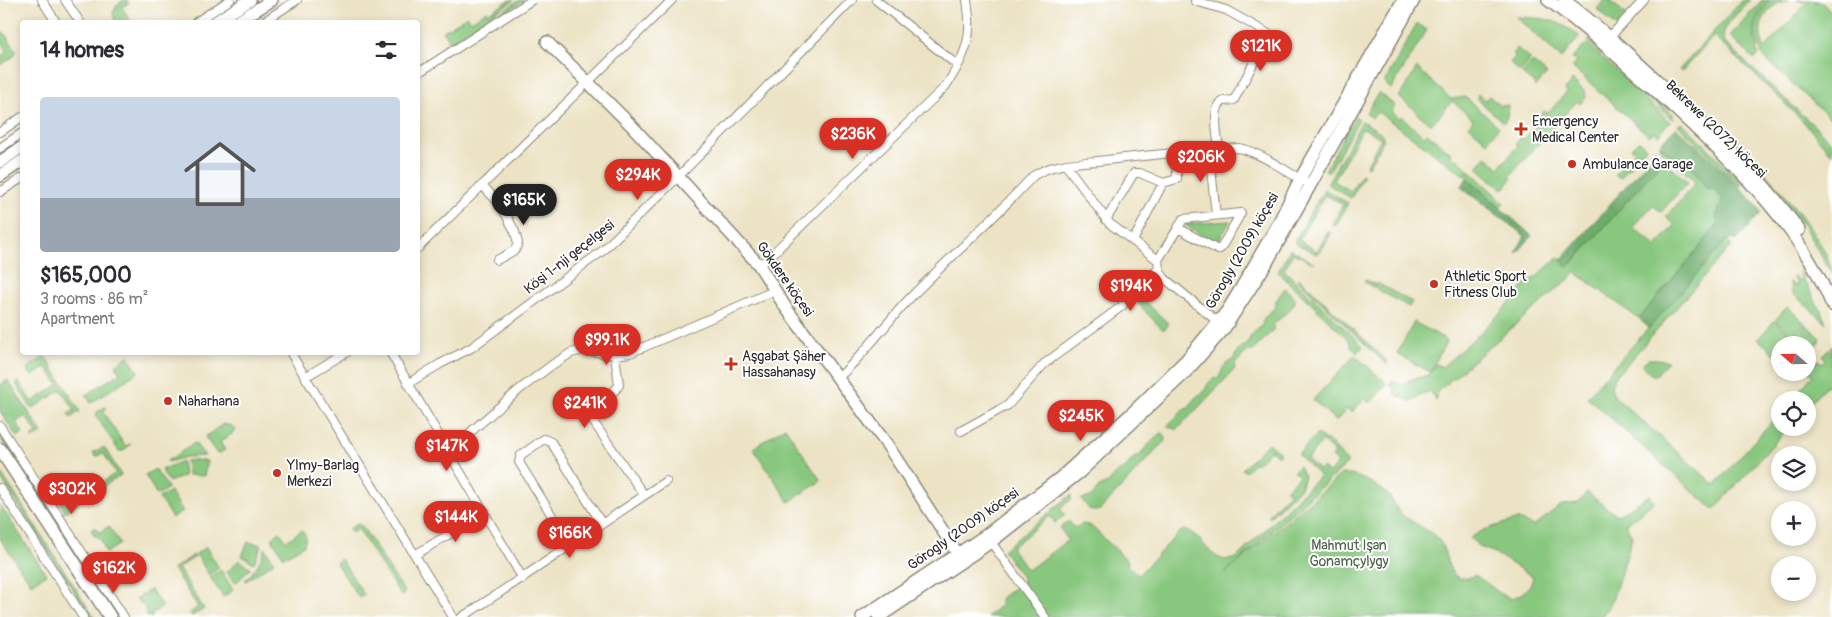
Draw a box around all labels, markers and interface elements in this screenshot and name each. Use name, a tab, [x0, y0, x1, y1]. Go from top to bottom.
pin: $121K	[1226, 30, 1296, 72]
icon: filters	[372, 36, 400, 64]
text: $121K	[1241, 36, 1281, 56]
text: 14 homes	[40, 37, 124, 64]
street label: Bekrewe (2072) köçesi	[1662, 77, 1770, 182]
place label: Emergency Medical Center	[1532, 113, 1619, 146]
pin: $236K	[818, 118, 888, 160]
marker: Emergency Medical Center	[1514, 122, 1528, 136]
text: $236K	[830, 124, 876, 144]
icon: home	[175, 129, 265, 219]
pin: $206K	[1166, 140, 1236, 183]
text: $206K	[1177, 147, 1225, 167]
place label: Ambulance Garage	[1582, 156, 1693, 173]
pin: $294K	[603, 158, 673, 201]
marker: Ambulance Garage	[1566, 158, 1578, 170]
text: $294K	[616, 165, 660, 185]
pin: $165K	[489, 184, 559, 226]
street label: Görogly (2009) köçesi	[1202, 189, 1283, 312]
text: $165K	[503, 190, 545, 210]
street label: Köşi 1-nji geçelgesi	[520, 216, 618, 298]
street label: Gökdere köçesi	[753, 238, 817, 320]
text: $165,000	[40, 262, 132, 289]
place label: Athletic Sport Fitness Club	[1444, 268, 1527, 301]
pin: $194K	[1096, 270, 1166, 312]
text: $194K	[1110, 276, 1152, 296]
marker: Athletic Sport Fitness Club	[1428, 278, 1440, 290]
text: 3 rooms · 86 m²	[40, 289, 148, 309]
text: Apartment	[40, 309, 115, 329]
pin: $99.1K	[566, 324, 648, 366]
text: $99.1K	[585, 330, 629, 350]
north arrow	[1771, 336, 1816, 381]
map controls	[1771, 336, 1816, 601]
place label: Aşgabat Şäher Hassahanasy	[742, 348, 826, 381]
marker: Aşgabat Şäher Hassahanasy	[724, 357, 738, 371]
pin: $241K	[550, 386, 620, 429]
button: locate	[1771, 391, 1816, 436]
place label: Naharhana	[178, 393, 239, 410]
text: $241K	[564, 393, 606, 413]
marker: Naharhana	[162, 395, 174, 407]
pin: $245K	[1046, 400, 1116, 442]
text: $245K	[1058, 406, 1104, 426]
pin: $147K	[412, 430, 482, 472]
text: $147K	[426, 436, 468, 456]
button: layers	[1771, 446, 1816, 491]
place label: Ylmy-Barlag Merkezi	[286, 457, 359, 490]
marker: Ylmy-Barlag Merkezi	[271, 467, 283, 479]
pin: $302K	[37, 472, 107, 515]
text: $302K	[48, 479, 96, 499]
street label: Görogly (2009) köçesi	[904, 484, 1022, 574]
pin: $144K	[421, 500, 491, 543]
button: +	[1771, 501, 1816, 546]
text: $144K	[434, 507, 478, 527]
pin: $166K	[535, 516, 605, 559]
text: $166K	[548, 523, 592, 543]
park label: Mahmut Işan Gonamçylygy	[1309, 537, 1389, 570]
pin: $162K	[79, 552, 149, 594]
button: −	[1771, 556, 1816, 601]
text: $162K	[93, 558, 135, 578]

